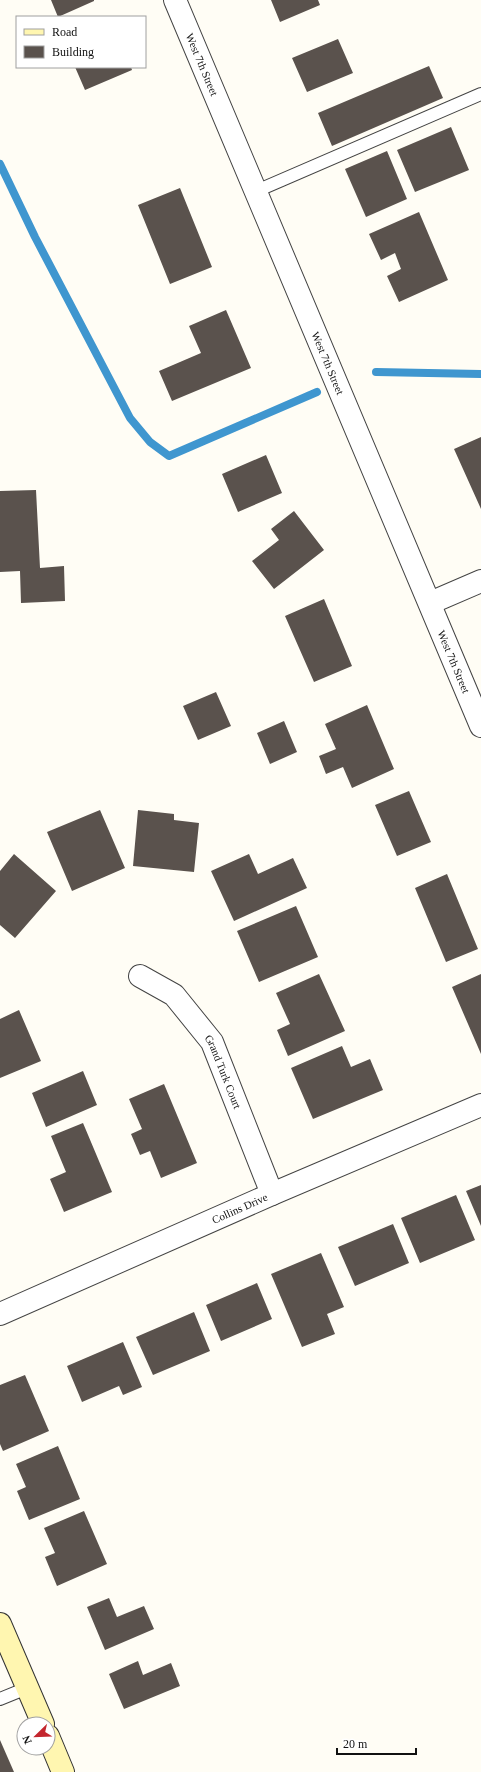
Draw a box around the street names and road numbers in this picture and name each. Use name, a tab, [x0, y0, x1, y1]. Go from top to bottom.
street label: West 7th Street	[184, 31, 221, 98]
street label: West 7th Street	[309, 330, 347, 396]
street label: West 7th Street	[435, 628, 472, 695]
street label: Grand Turk Court	[202, 1032, 244, 1110]
street label: Collins Drive	[210, 1191, 270, 1226]

